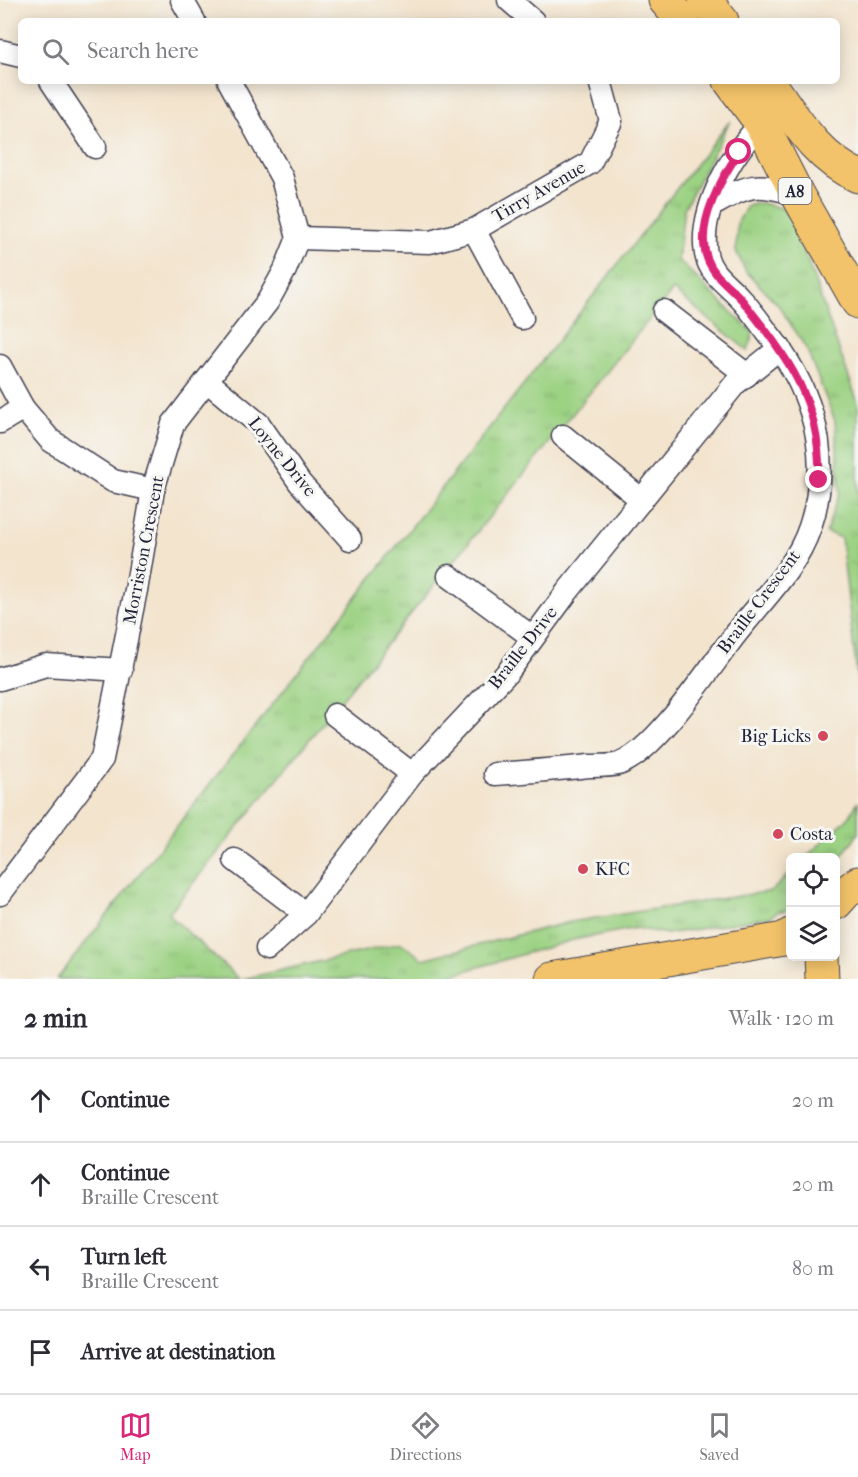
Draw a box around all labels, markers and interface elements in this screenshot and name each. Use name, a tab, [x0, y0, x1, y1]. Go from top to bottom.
search box	[18, 18, 840, 84]
icon: search	[39, 35, 72, 68]
text: Search here	[87, 38, 199, 64]
route start	[725, 138, 751, 164]
street label: Tirry Avenue	[489, 157, 589, 227]
road number: A8	[778, 178, 812, 204]
street label: Loyne Drive	[244, 413, 320, 501]
route end	[805, 466, 831, 492]
street label: Morriston Crescent	[119, 473, 169, 626]
street label: Braille Crescent	[713, 546, 805, 658]
street label: Braille Drive	[484, 602, 562, 694]
place label: Big Licks	[741, 726, 811, 747]
marker: Big Licks	[816, 729, 830, 743]
place label: Costa	[790, 824, 833, 845]
marker: Costa	[771, 827, 785, 841]
map controls	[786, 853, 840, 961]
button: locate	[786, 853, 840, 907]
place label: KFC	[595, 859, 630, 880]
marker: KFC	[576, 862, 590, 876]
button: layers	[786, 907, 840, 961]
text: 2 min	[24, 1003, 87, 1034]
text: Walk · 120 m	[729, 1007, 834, 1030]
icon: ahead	[24, 1084, 57, 1117]
text: Continue	[81, 1087, 170, 1113]
text: 20 m	[792, 1089, 834, 1112]
text: Continue	[81, 1160, 170, 1186]
icon: ahead	[24, 1168, 57, 1201]
text: 20 m	[792, 1173, 834, 1196]
text: Braille Crescent	[81, 1186, 219, 1209]
text: Turn left	[81, 1244, 167, 1270]
icon: left	[24, 1252, 57, 1285]
text: 80 m	[792, 1257, 834, 1280]
text: Braille Crescent	[81, 1270, 219, 1293]
icon: arrive	[24, 1336, 57, 1369]
text: Arrive at destination	[81, 1339, 275, 1365]
tab: Map	[119, 1409, 152, 1464]
tab: Directions	[390, 1409, 462, 1464]
tab: Saved	[699, 1409, 739, 1464]

